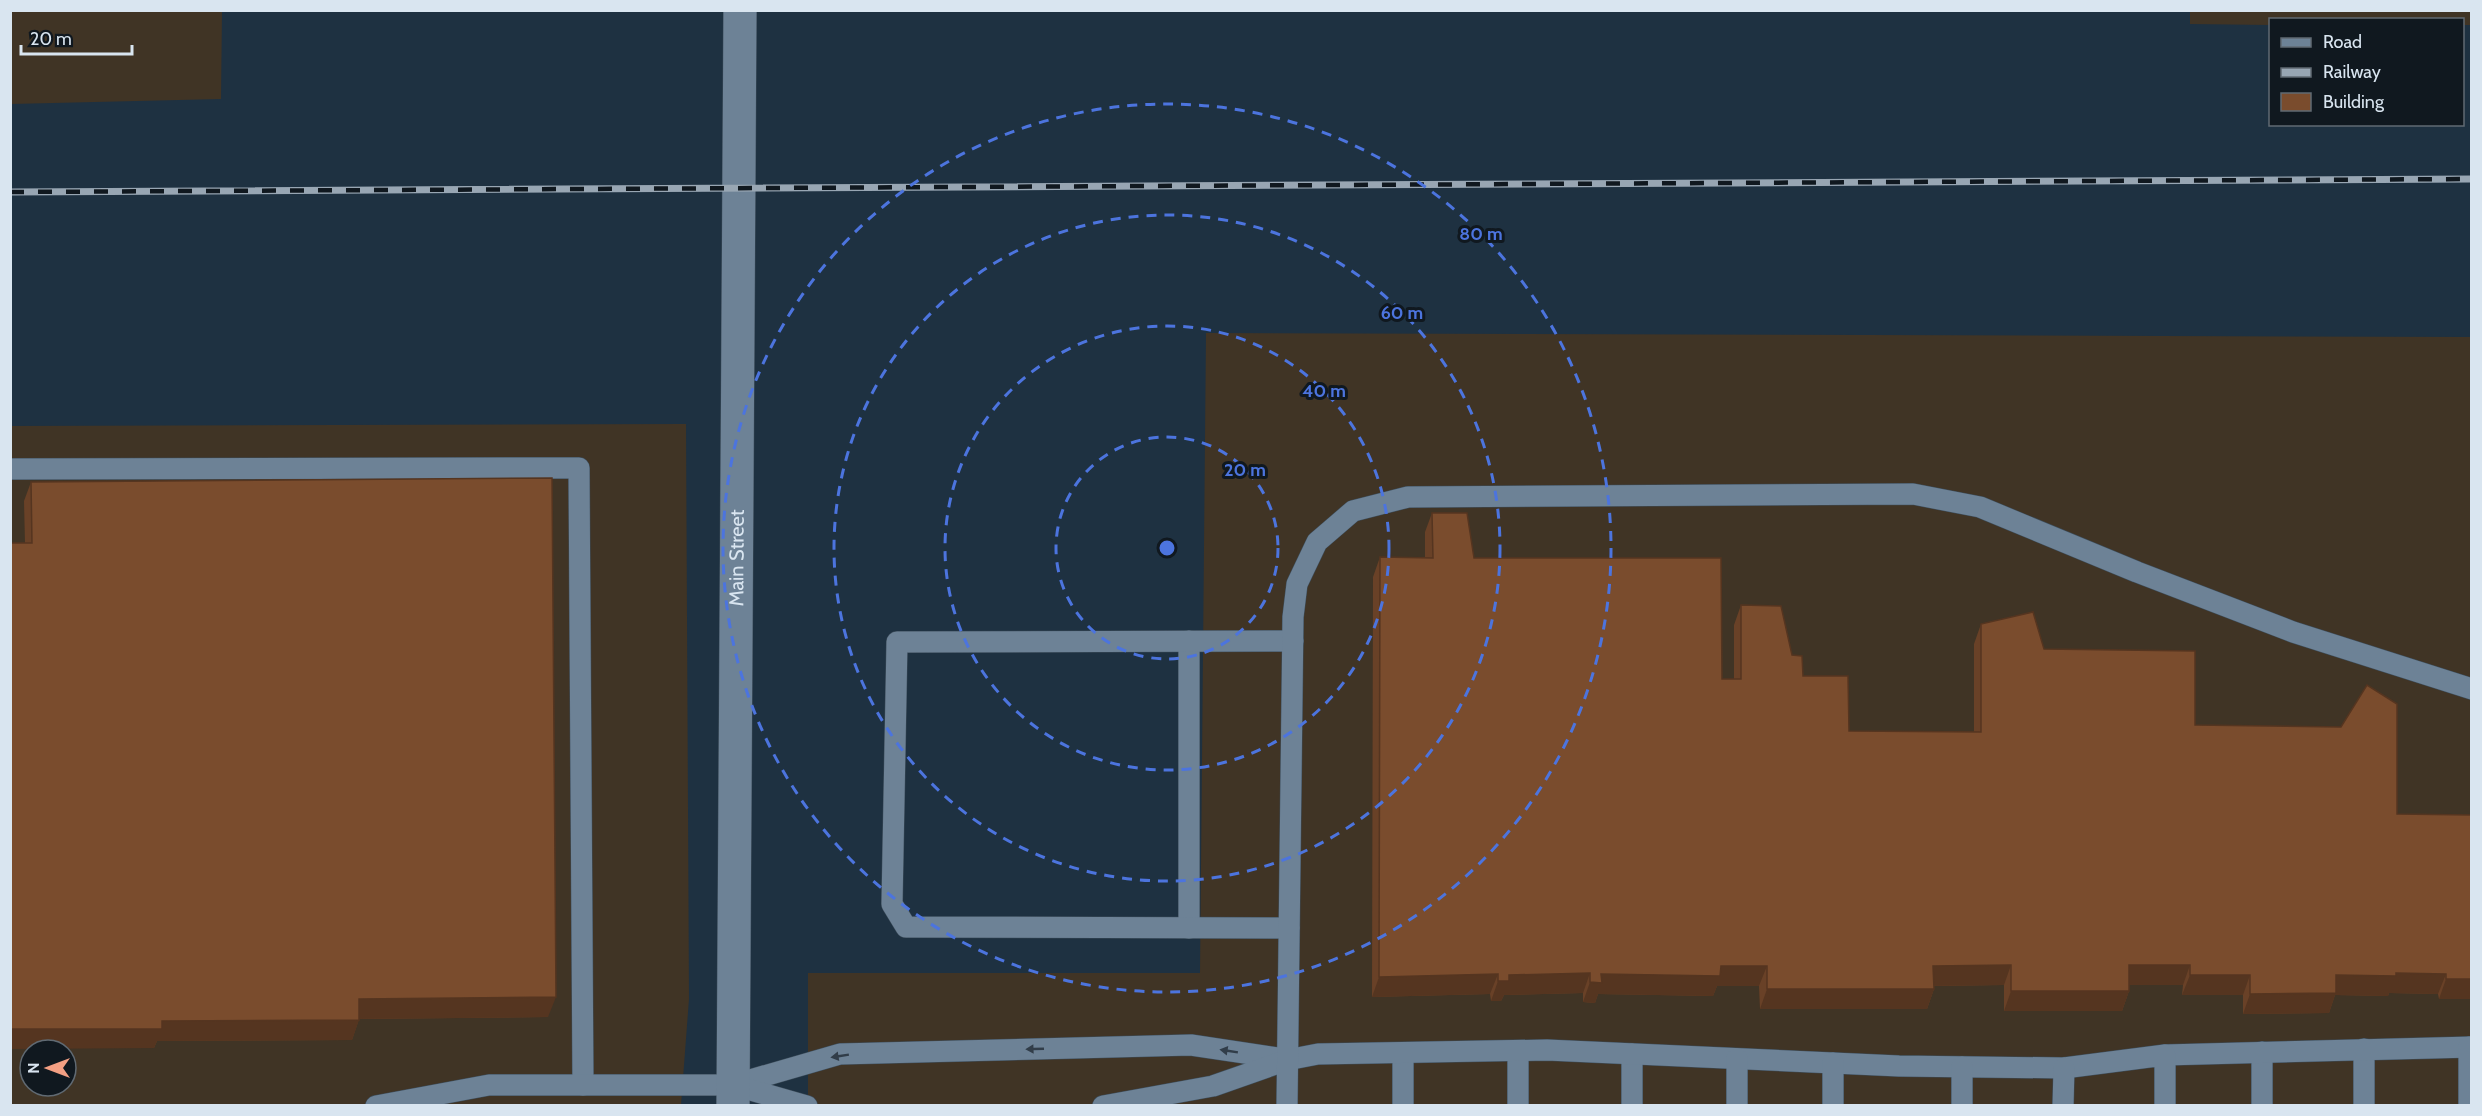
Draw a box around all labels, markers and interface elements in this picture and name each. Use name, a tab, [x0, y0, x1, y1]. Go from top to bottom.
scale bar	[21, 18, 132, 56]
legend	[2269, 18, 2464, 126]
text: 20 m	[30, 28, 72, 50]
text: Road	[2323, 31, 2362, 53]
text: Railway	[2323, 61, 2381, 83]
text: Building	[2323, 91, 2385, 113]
text: 80 m	[1459, 223, 1503, 245]
text: 60 m	[1381, 302, 1423, 324]
text: 40 m	[1302, 380, 1346, 402]
text: 20 m	[1224, 459, 1266, 481]
street label: Main Street	[724, 509, 749, 607]
centre of rings	[1157, 538, 1177, 558]
north arrow	[18, 1038, 78, 1098]
one-way arrow	[1025, 1044, 1044, 1054]
one-way arrow	[1219, 1046, 1238, 1055]
one-way arrow	[830, 1051, 849, 1060]
text: N	[24, 1062, 43, 1074]

